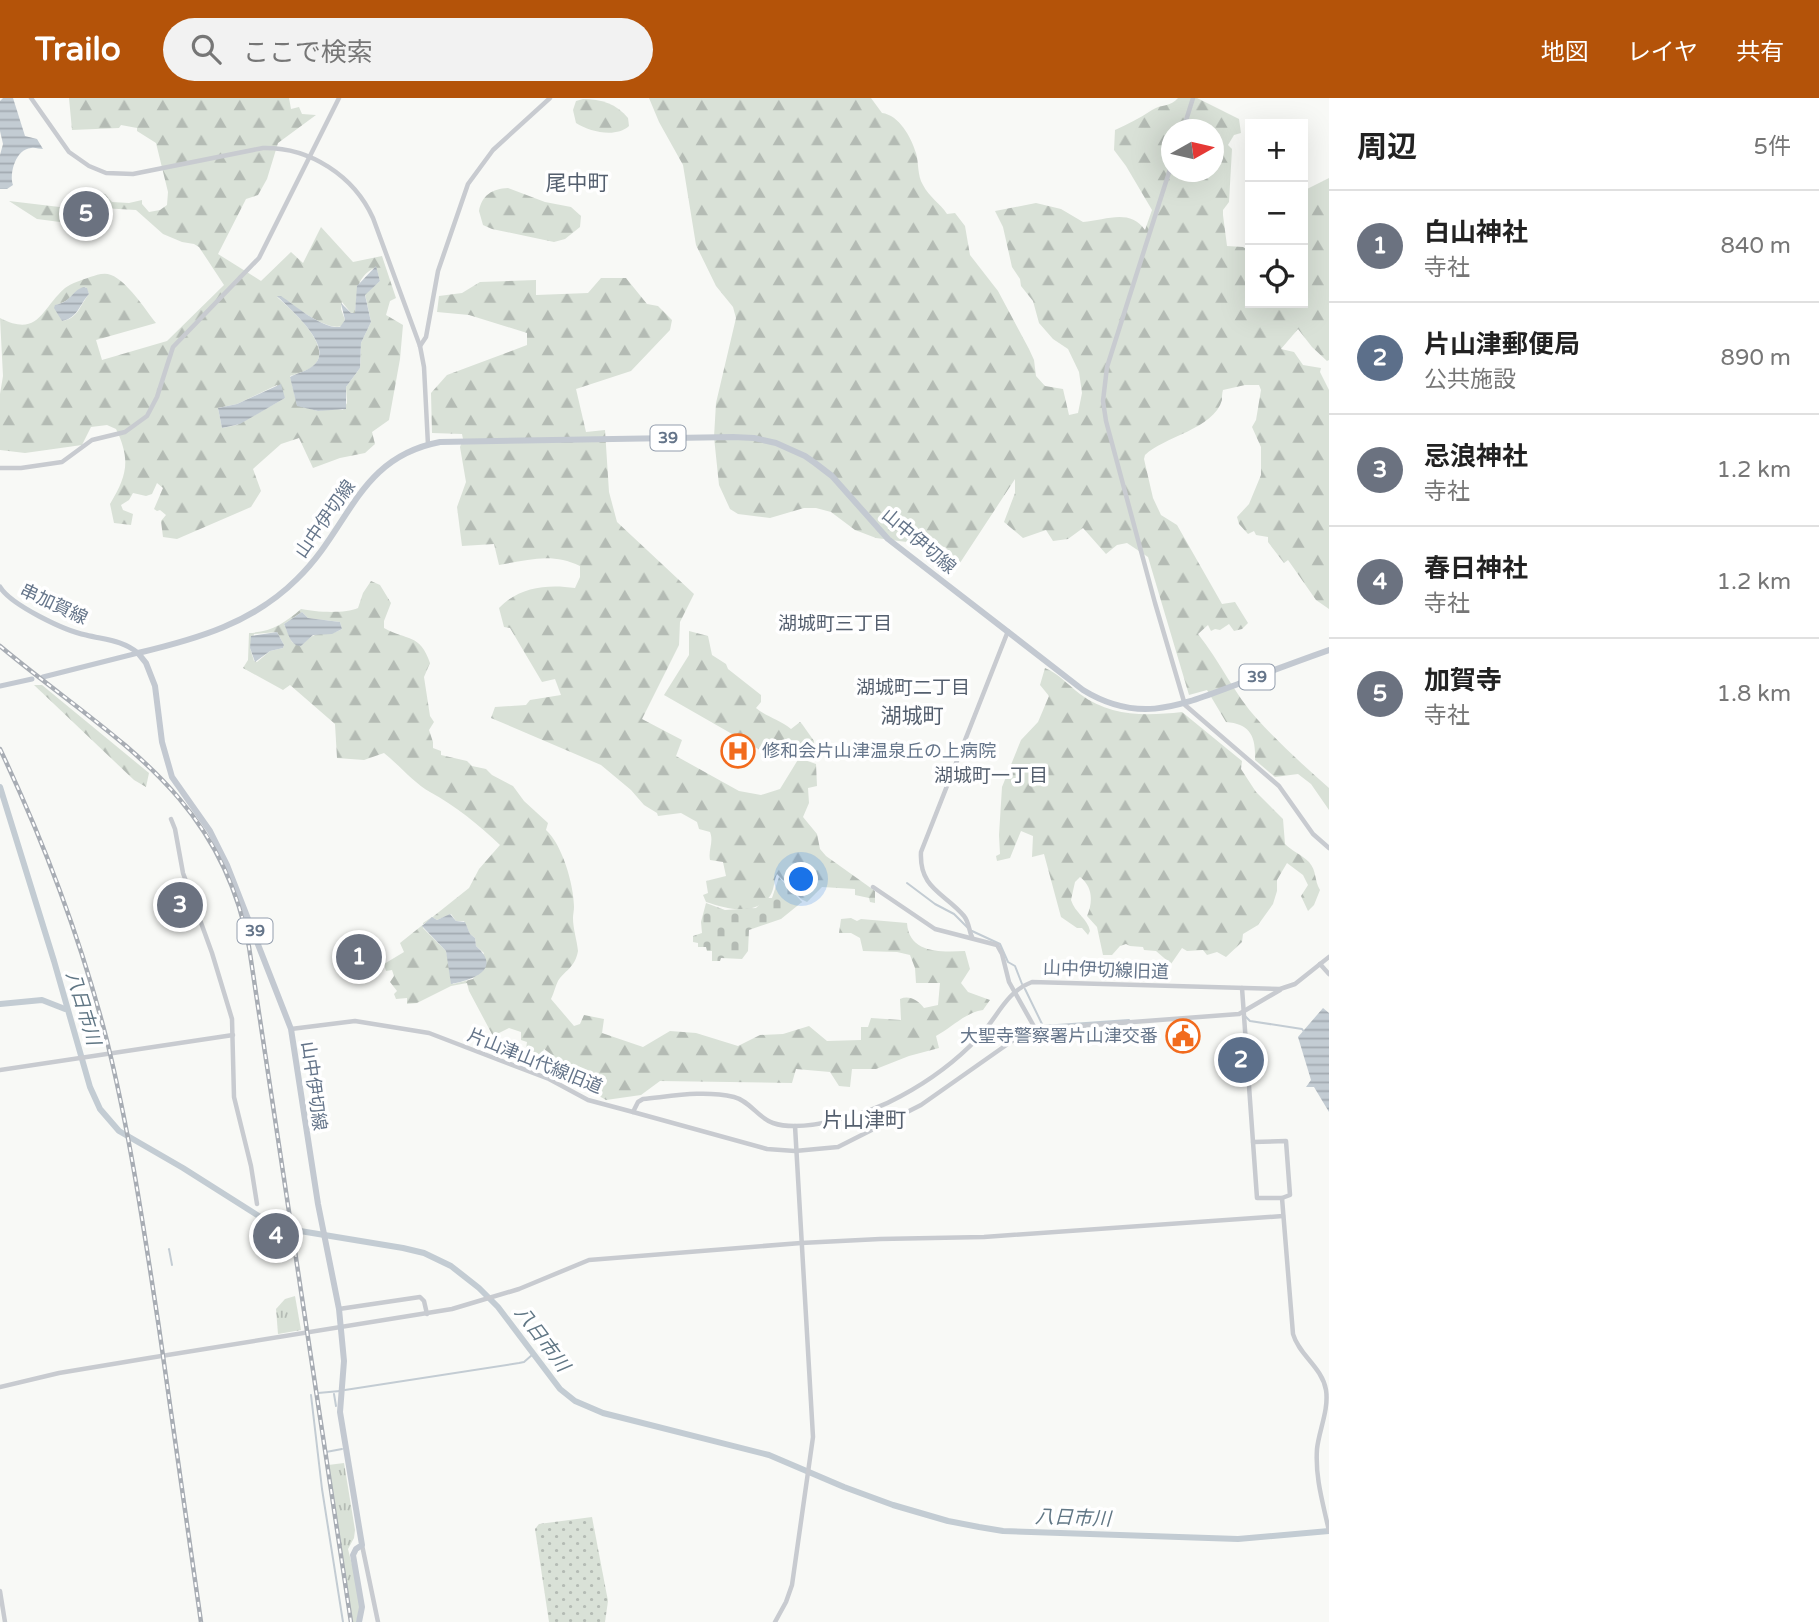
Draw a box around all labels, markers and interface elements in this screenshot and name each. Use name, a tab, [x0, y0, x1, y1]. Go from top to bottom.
search box	[163, 18, 653, 81]
text: Trailo	[35, 30, 121, 69]
icon: search	[187, 30, 225, 68]
text: ここで検索	[243, 37, 373, 68]
text: 地図	[1541, 38, 1589, 67]
text: レイヤ	[1627, 38, 1698, 67]
text: 共有	[1736, 38, 1784, 67]
north arrow	[1161, 119, 1224, 182]
map controls	[1245, 119, 1308, 308]
button: +	[1245, 119, 1308, 182]
text: 周辺	[1357, 129, 1417, 166]
text: 5件	[1754, 133, 1791, 161]
district label: 尾中町	[546, 171, 609, 196]
button: −	[1245, 182, 1308, 245]
pin: 5	[63, 188, 109, 240]
text: 白山神社	[1424, 217, 1528, 248]
text: 1	[1373, 232, 1387, 260]
text: 840 m	[1721, 232, 1791, 260]
button: locate	[1245, 245, 1308, 308]
text: 寺社	[1424, 254, 1470, 282]
text: 片山津郵便局	[1424, 329, 1580, 360]
text: 2	[1373, 344, 1387, 372]
text: 890 m	[1721, 344, 1791, 372]
text: 公共施設	[1424, 366, 1516, 394]
road number: 39	[650, 426, 686, 450]
text: 忌浪神社	[1424, 441, 1528, 472]
text: 3	[1373, 456, 1387, 484]
text: 1.2 km	[1717, 456, 1791, 484]
street label: 山中伊切線	[290, 476, 360, 562]
text: 寺社	[1424, 478, 1470, 506]
street label: 山中伊切線	[877, 504, 961, 578]
text: 春日神社	[1424, 553, 1528, 584]
text: 4	[1373, 568, 1387, 596]
text: 1.2 km	[1717, 568, 1791, 596]
street label: 串加賀線	[17, 579, 91, 629]
text: 寺社	[1424, 590, 1470, 618]
district label: 湖城町三丁目	[778, 613, 892, 635]
road number: 39	[1240, 664, 1274, 690]
text: 加賀寺	[1424, 665, 1502, 696]
district label: 湖城町二丁目	[856, 677, 970, 699]
text: 5	[1373, 680, 1387, 708]
text: 1.8 km	[1717, 680, 1791, 708]
text: 寺社	[1424, 702, 1470, 730]
district label: 湖城町	[881, 704, 944, 729]
hospital icon: 修和会片山津温泉丘の上病院	[719, 732, 757, 770]
place label: 修和会片山津温泉丘の上病院	[762, 740, 996, 762]
district label: 湖城町一丁目	[934, 765, 1048, 787]
your location	[784, 862, 818, 896]
pin: 3	[157, 879, 203, 931]
road number: 39	[238, 918, 272, 944]
pin: 1	[336, 931, 382, 983]
street label: 山中伊切線旧道	[1043, 957, 1169, 983]
water label: 八日市川	[61, 968, 105, 1049]
public building icon: 大聖寺警察署片山津交番	[1164, 1017, 1202, 1055]
street label: 片山津山代線旧道	[464, 1024, 606, 1098]
place label: 大聖寺警察署片山津交番	[960, 1025, 1158, 1047]
pin: 2	[1218, 1034, 1264, 1086]
street label: 山中伊切線	[297, 1040, 331, 1132]
district label: 片山津町	[822, 1108, 906, 1133]
pin: 4	[253, 1210, 299, 1262]
water label: 八日市川	[510, 1302, 575, 1378]
water label: 八日市川	[1035, 1506, 1113, 1530]

